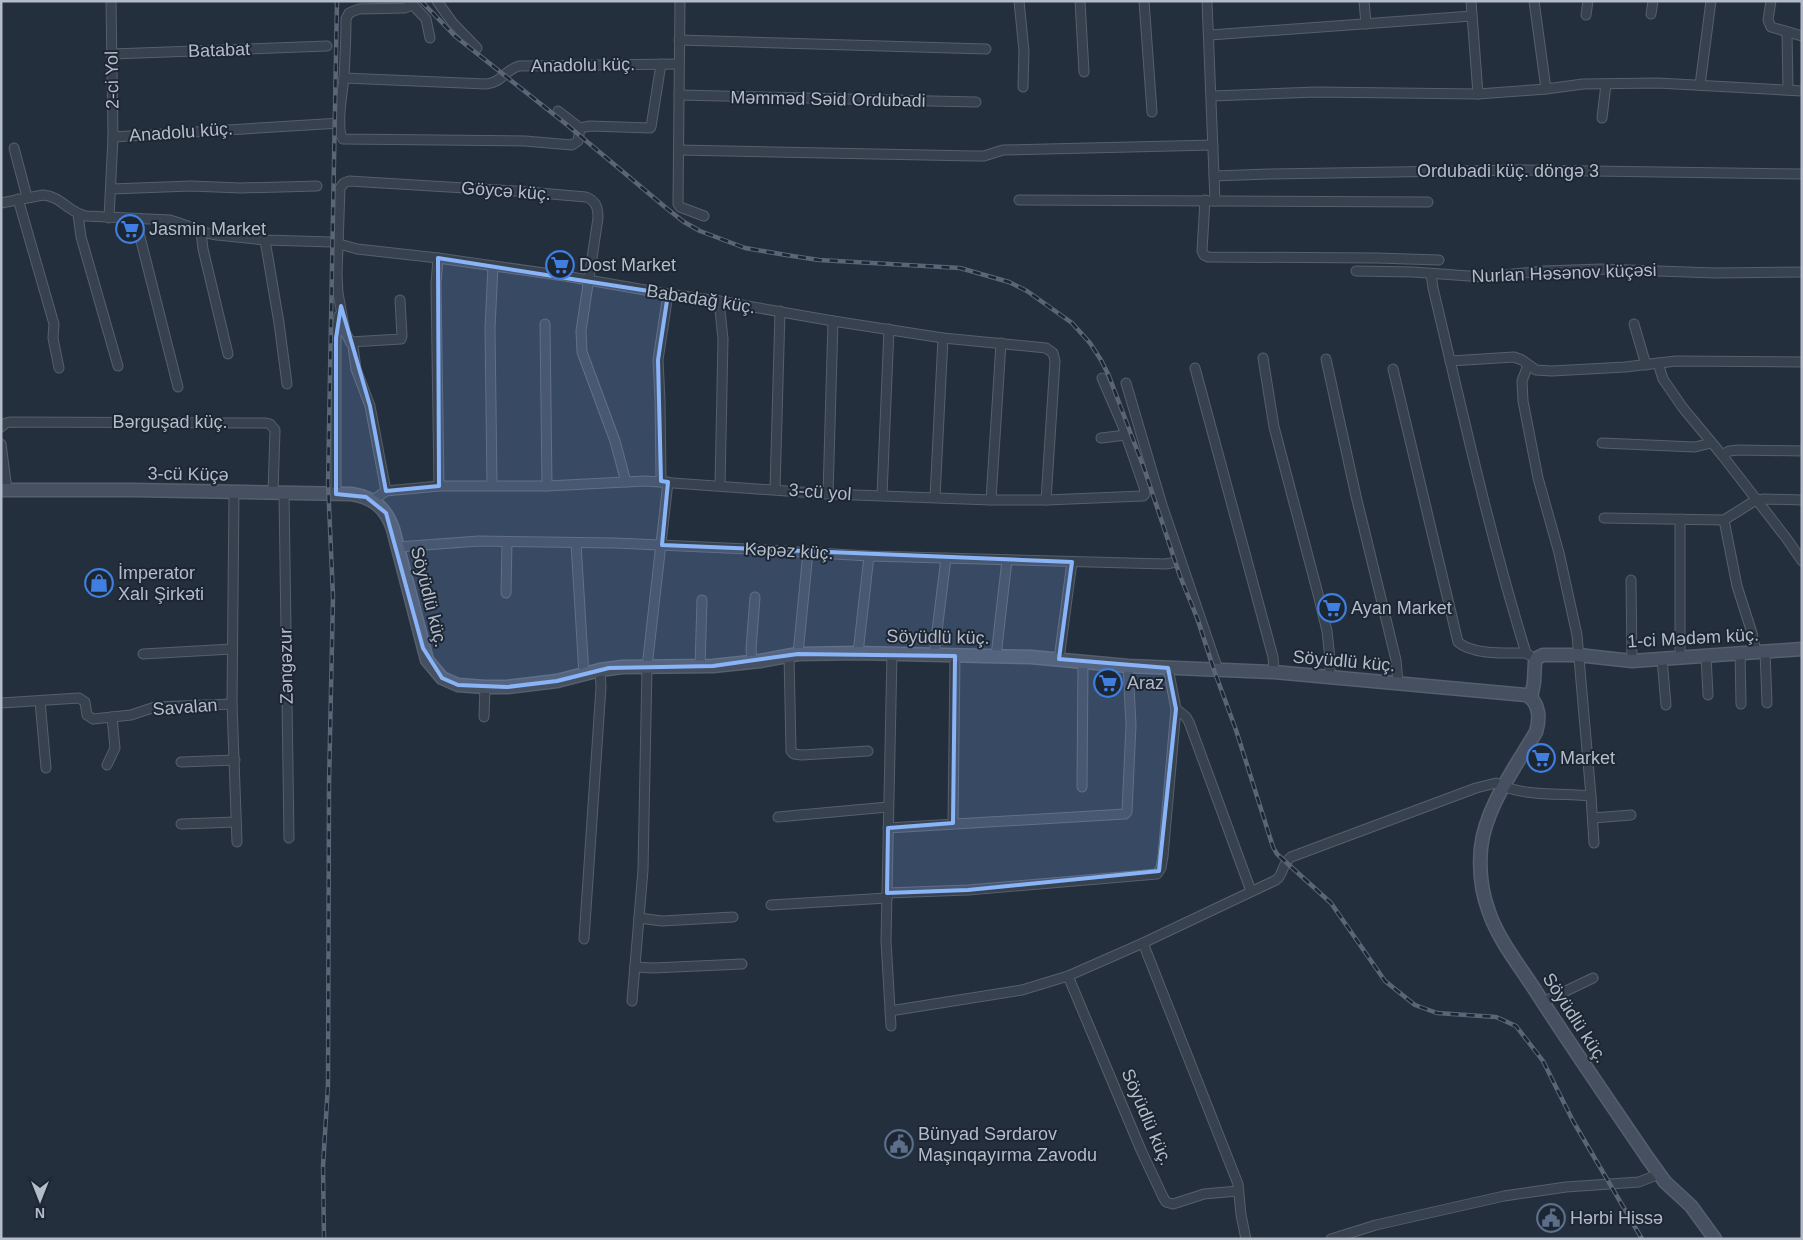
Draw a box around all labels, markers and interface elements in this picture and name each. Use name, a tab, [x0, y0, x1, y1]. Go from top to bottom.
street label: Batabat	[188, 39, 250, 61]
street label: 2-ci Yol	[101, 51, 123, 109]
street label: Anadolu küç.	[531, 54, 635, 76]
street label: Məmməd Səid Ordubadi	[730, 87, 926, 111]
street label: Anadolu küç.	[128, 118, 234, 146]
street label: Ordubadi küç. döngə 3	[1417, 161, 1599, 181]
street label: Göycə küç.	[460, 178, 552, 204]
supermarket icon: Jasmin Market	[115, 214, 145, 244]
place label: Jasmin Market	[149, 219, 266, 239]
supermarket icon: Dost Market	[545, 250, 575, 280]
place label: Dost Market	[579, 255, 676, 275]
street label: Nurlan Həsənov küçəsi	[1471, 260, 1657, 286]
street label: Babadağ küç.	[645, 281, 757, 317]
street label: Bərguşad küç.	[112, 412, 228, 432]
street label: 3-cü Küçə	[147, 463, 229, 485]
street label: 3-cü yol	[788, 480, 852, 504]
street label: Kəpəz küç.	[744, 539, 834, 563]
street label: Söyüdlü küç.	[407, 545, 451, 649]
place label: İmperator Xalı Şirkəti	[118, 563, 204, 604]
shop icon: İmperator Xalı Şirkəti	[84, 568, 114, 598]
supermarket icon: Ayan Market	[1317, 593, 1347, 623]
place label: Ayan Market	[1351, 598, 1452, 618]
street label: 1-ci Mədəm küç.	[1627, 625, 1759, 651]
street label: Söyüdlü küç.	[886, 626, 990, 648]
street label: Zəngəzur	[275, 628, 297, 704]
street label: Söyüdlü küç.	[1292, 647, 1396, 675]
supermarket icon: Araz	[1093, 668, 1123, 698]
place label: Araz	[1127, 673, 1164, 693]
street label: Savalan	[152, 695, 218, 719]
supermarket icon: Market	[1526, 743, 1556, 773]
place label: Market	[1560, 748, 1615, 768]
street label: Söyüdlü küç.	[1539, 969, 1611, 1067]
street label: Söyüdlü küç.	[1118, 1066, 1176, 1168]
place label: Bünyad Sərdarov Maşınqayırma Zavodu	[918, 1124, 1097, 1165]
public building icon: Bünyad Sərdarov Maşınqayırma Zavodu	[884, 1129, 914, 1159]
north arrow	[15, 1175, 65, 1225]
public building icon: Hərbi Hissə	[1536, 1203, 1566, 1233]
text: N	[35, 1205, 45, 1221]
place label: Hərbi Hissə	[1570, 1208, 1663, 1228]

